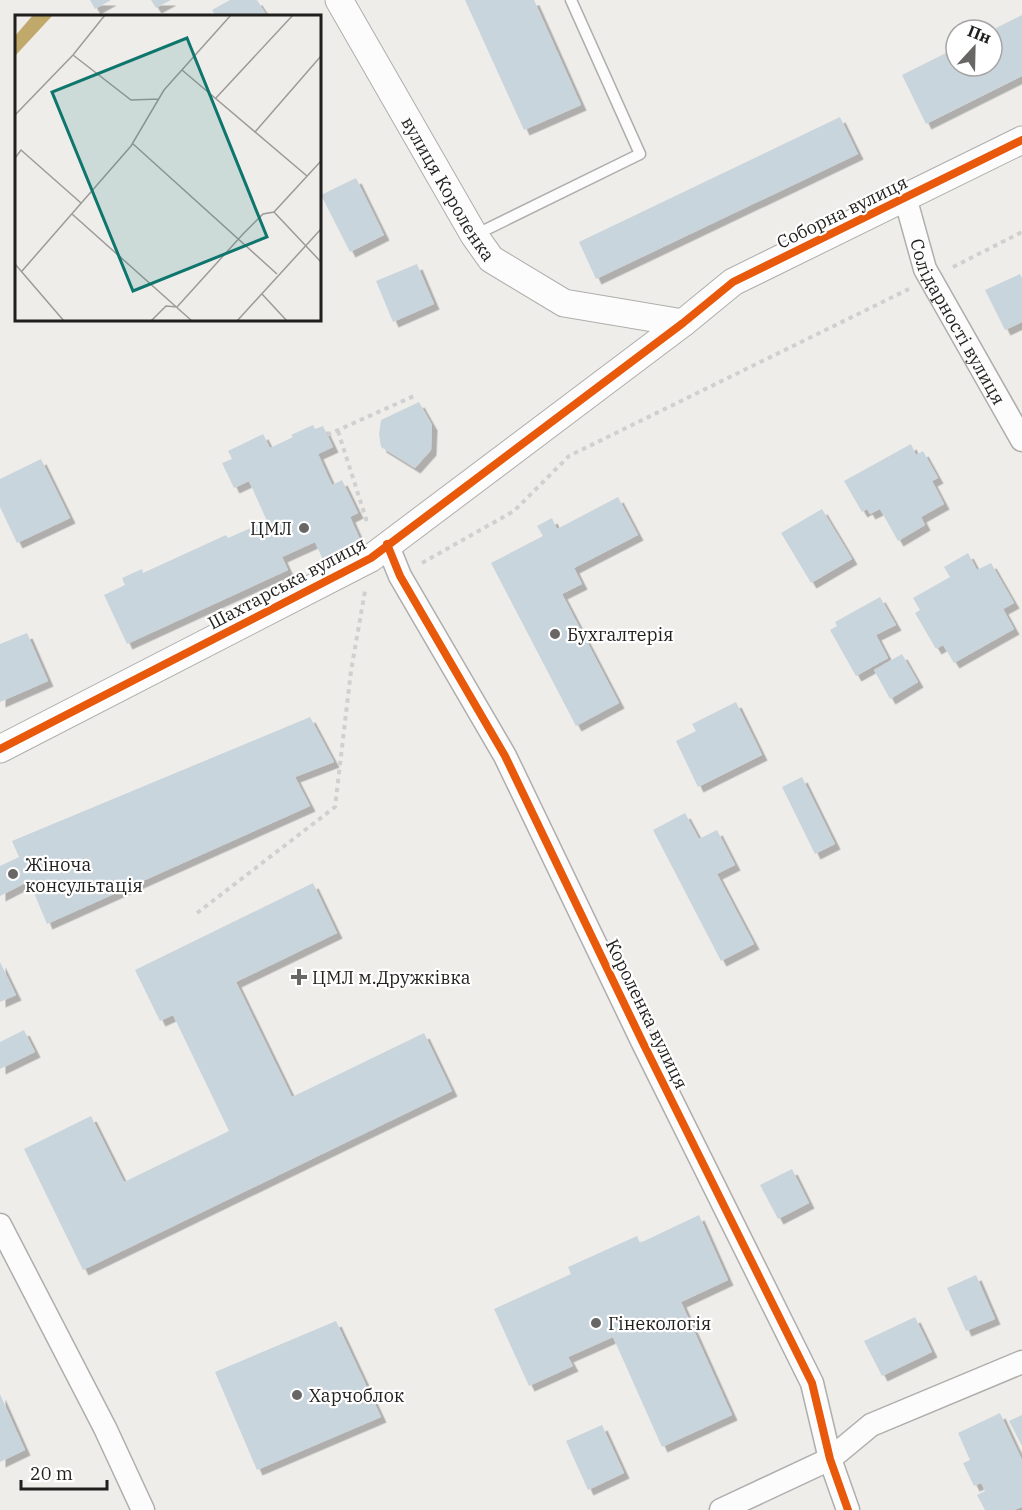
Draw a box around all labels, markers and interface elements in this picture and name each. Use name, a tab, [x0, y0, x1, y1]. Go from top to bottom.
inset map	[15, 15, 321, 321]
north arrow	[944, 18, 1004, 78]
text: Пн	[965, 20, 995, 48]
street label: вулиця Короленка	[397, 112, 500, 266]
street label: Соборна вулиця	[773, 170, 911, 254]
street label: Солідарності вулиця	[906, 236, 1011, 408]
place label: ЦМЛ	[250, 517, 292, 540]
marker: ЦМЛ	[297, 521, 311, 535]
street label: Шахтарська вулиця	[204, 532, 370, 634]
place label: Бухгалтерія	[567, 623, 674, 646]
marker: Бухгалтерія	[548, 627, 562, 641]
place label: Жіноча консультація	[25, 853, 143, 897]
marker: Жіноча консультація	[6, 867, 20, 881]
street label: Короленка вулиця	[601, 935, 693, 1093]
place label: ЦМЛ м.Дружківка	[312, 966, 471, 989]
marker: ЦМЛ м.Дружківка	[290, 968, 308, 986]
place label: Гінекологія	[608, 1312, 711, 1335]
marker: Гінекологія	[589, 1316, 603, 1330]
place label: Харчоблок	[309, 1384, 405, 1407]
marker: Харчоблок	[290, 1388, 304, 1402]
scale bar	[21, 1453, 106, 1491]
text: 20 m	[30, 1462, 73, 1485]

